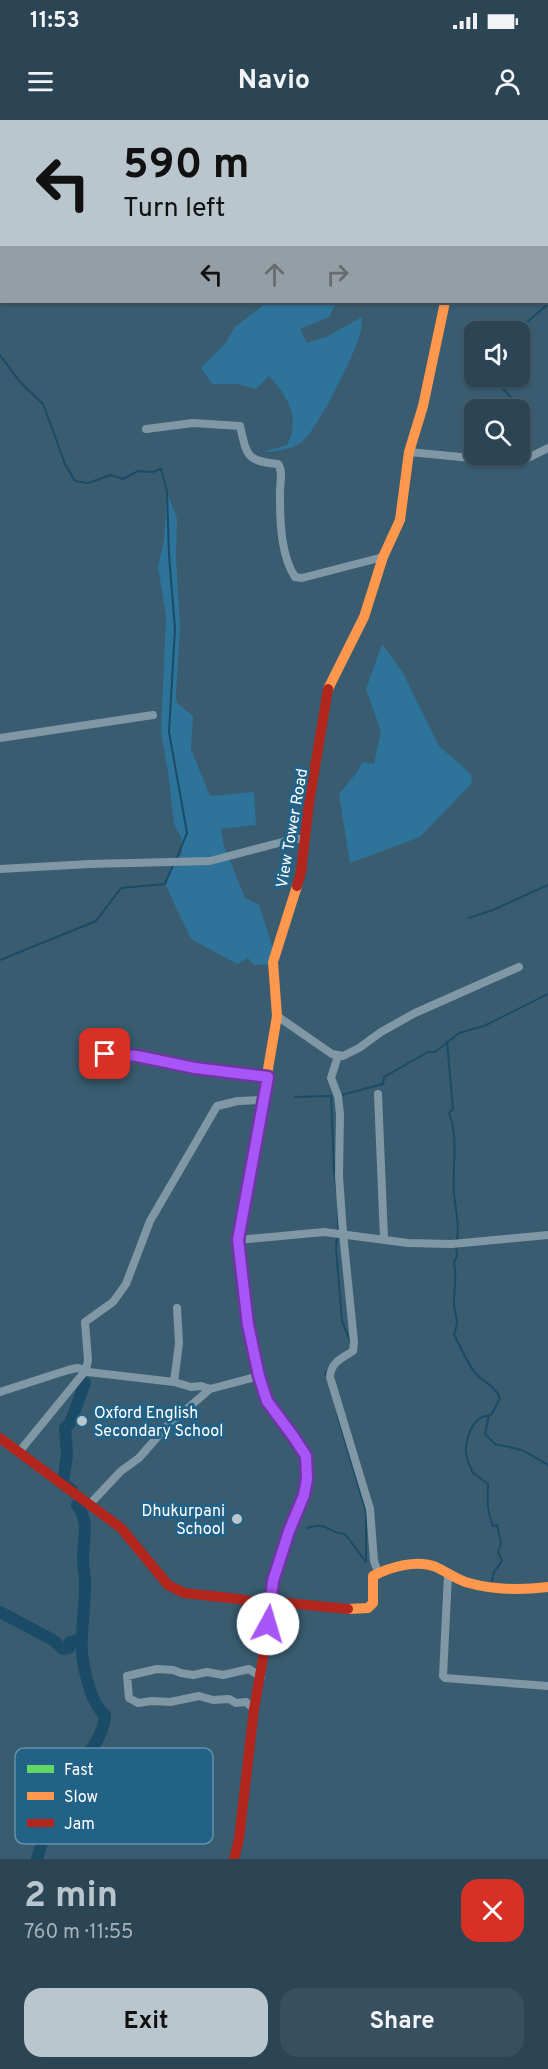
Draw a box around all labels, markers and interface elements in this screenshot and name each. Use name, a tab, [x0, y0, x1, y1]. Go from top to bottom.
text: 11:53	[30, 8, 80, 35]
text: Navio	[238, 64, 310, 98]
icon: menu	[24, 65, 57, 98]
icon: person	[491, 65, 524, 98]
text: 590 m	[123, 140, 250, 193]
icon: left	[24, 144, 102, 222]
text: Turn left	[123, 192, 225, 226]
icon: left	[195, 258, 228, 291]
icon: ahead	[258, 258, 291, 291]
icon: right	[321, 258, 354, 291]
map controls	[464, 321, 530, 465]
button: sound	[464, 321, 530, 387]
button: search	[464, 399, 530, 465]
street label: View Tower Road	[273, 767, 313, 890]
pin	[79, 1028, 130, 1079]
icon: arrive	[88, 1037, 121, 1070]
place label: Oxford English Secondary School	[94, 1404, 223, 1442]
marker: Oxford English Secondary School	[75, 1414, 89, 1428]
place label: Dhukurpani School	[142, 1502, 225, 1540]
marker: Dhukurpani School	[230, 1512, 244, 1526]
position arrow	[236, 1592, 300, 1656]
legend	[15, 1748, 213, 1844]
text: Fast	[64, 1761, 94, 1781]
text: Slow	[64, 1788, 98, 1808]
text: Jam	[64, 1815, 95, 1835]
text: 2 min	[24, 1874, 118, 1920]
button: close	[461, 1879, 524, 1942]
text: 760 m · 11:55	[24, 1920, 134, 1946]
button: Exit	[24, 1988, 268, 2057]
button: Share	[280, 1988, 524, 2057]

